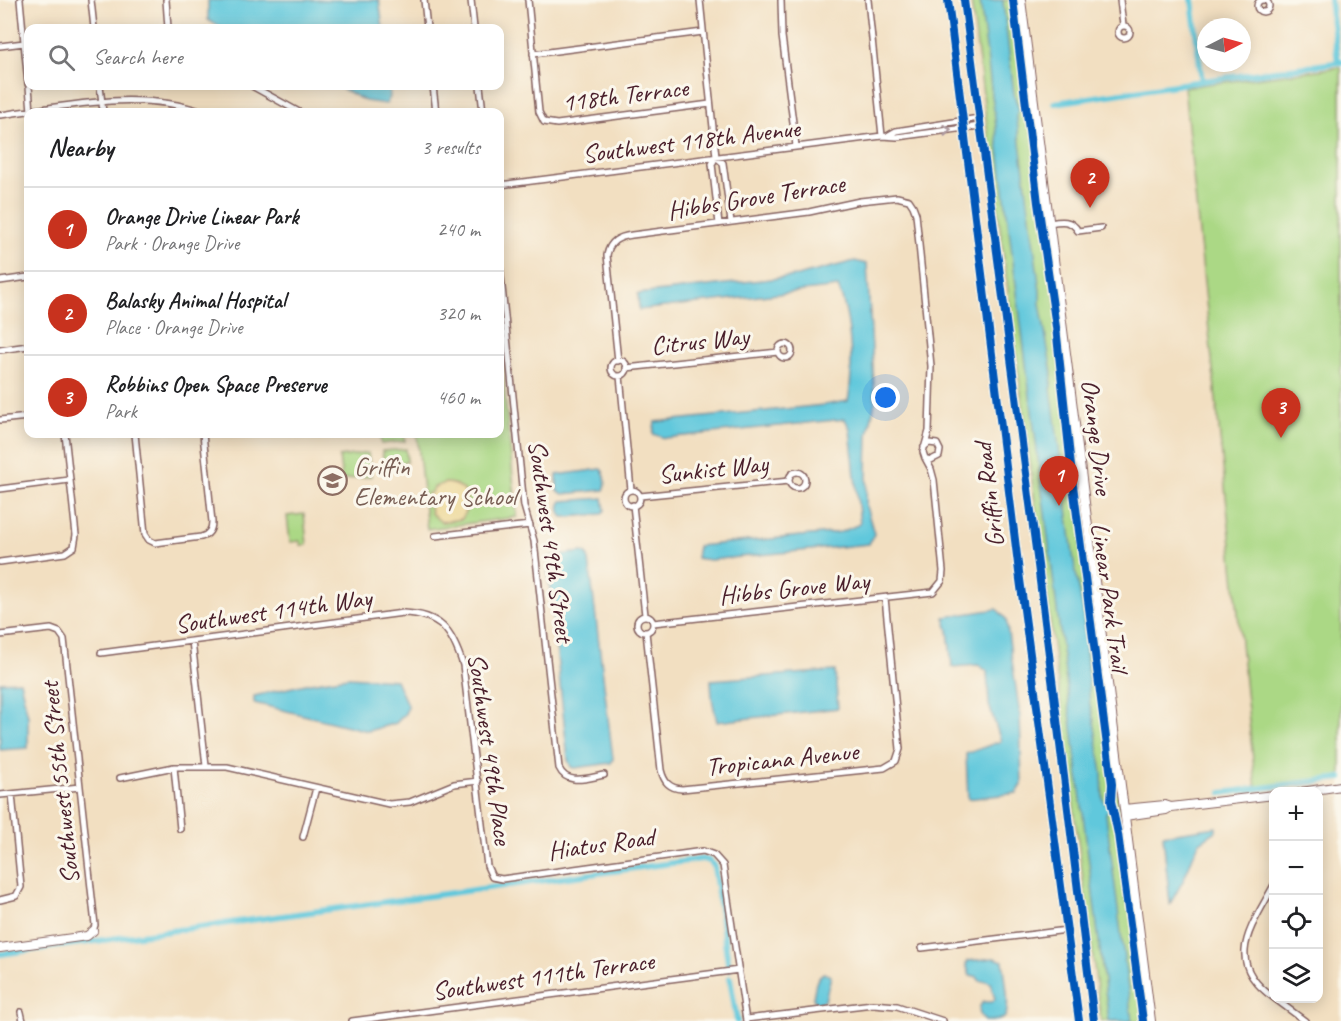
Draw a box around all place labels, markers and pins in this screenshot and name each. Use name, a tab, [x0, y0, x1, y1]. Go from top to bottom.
pin: 2	[1070, 158, 1110, 208]
pin: 3	[1262, 388, 1300, 438]
place label: Griffin Elementary School	[354, 450, 521, 513]
pin: 1	[1040, 456, 1078, 506]
school or university icon: Griffin Elementary School	[317, 465, 349, 497]

